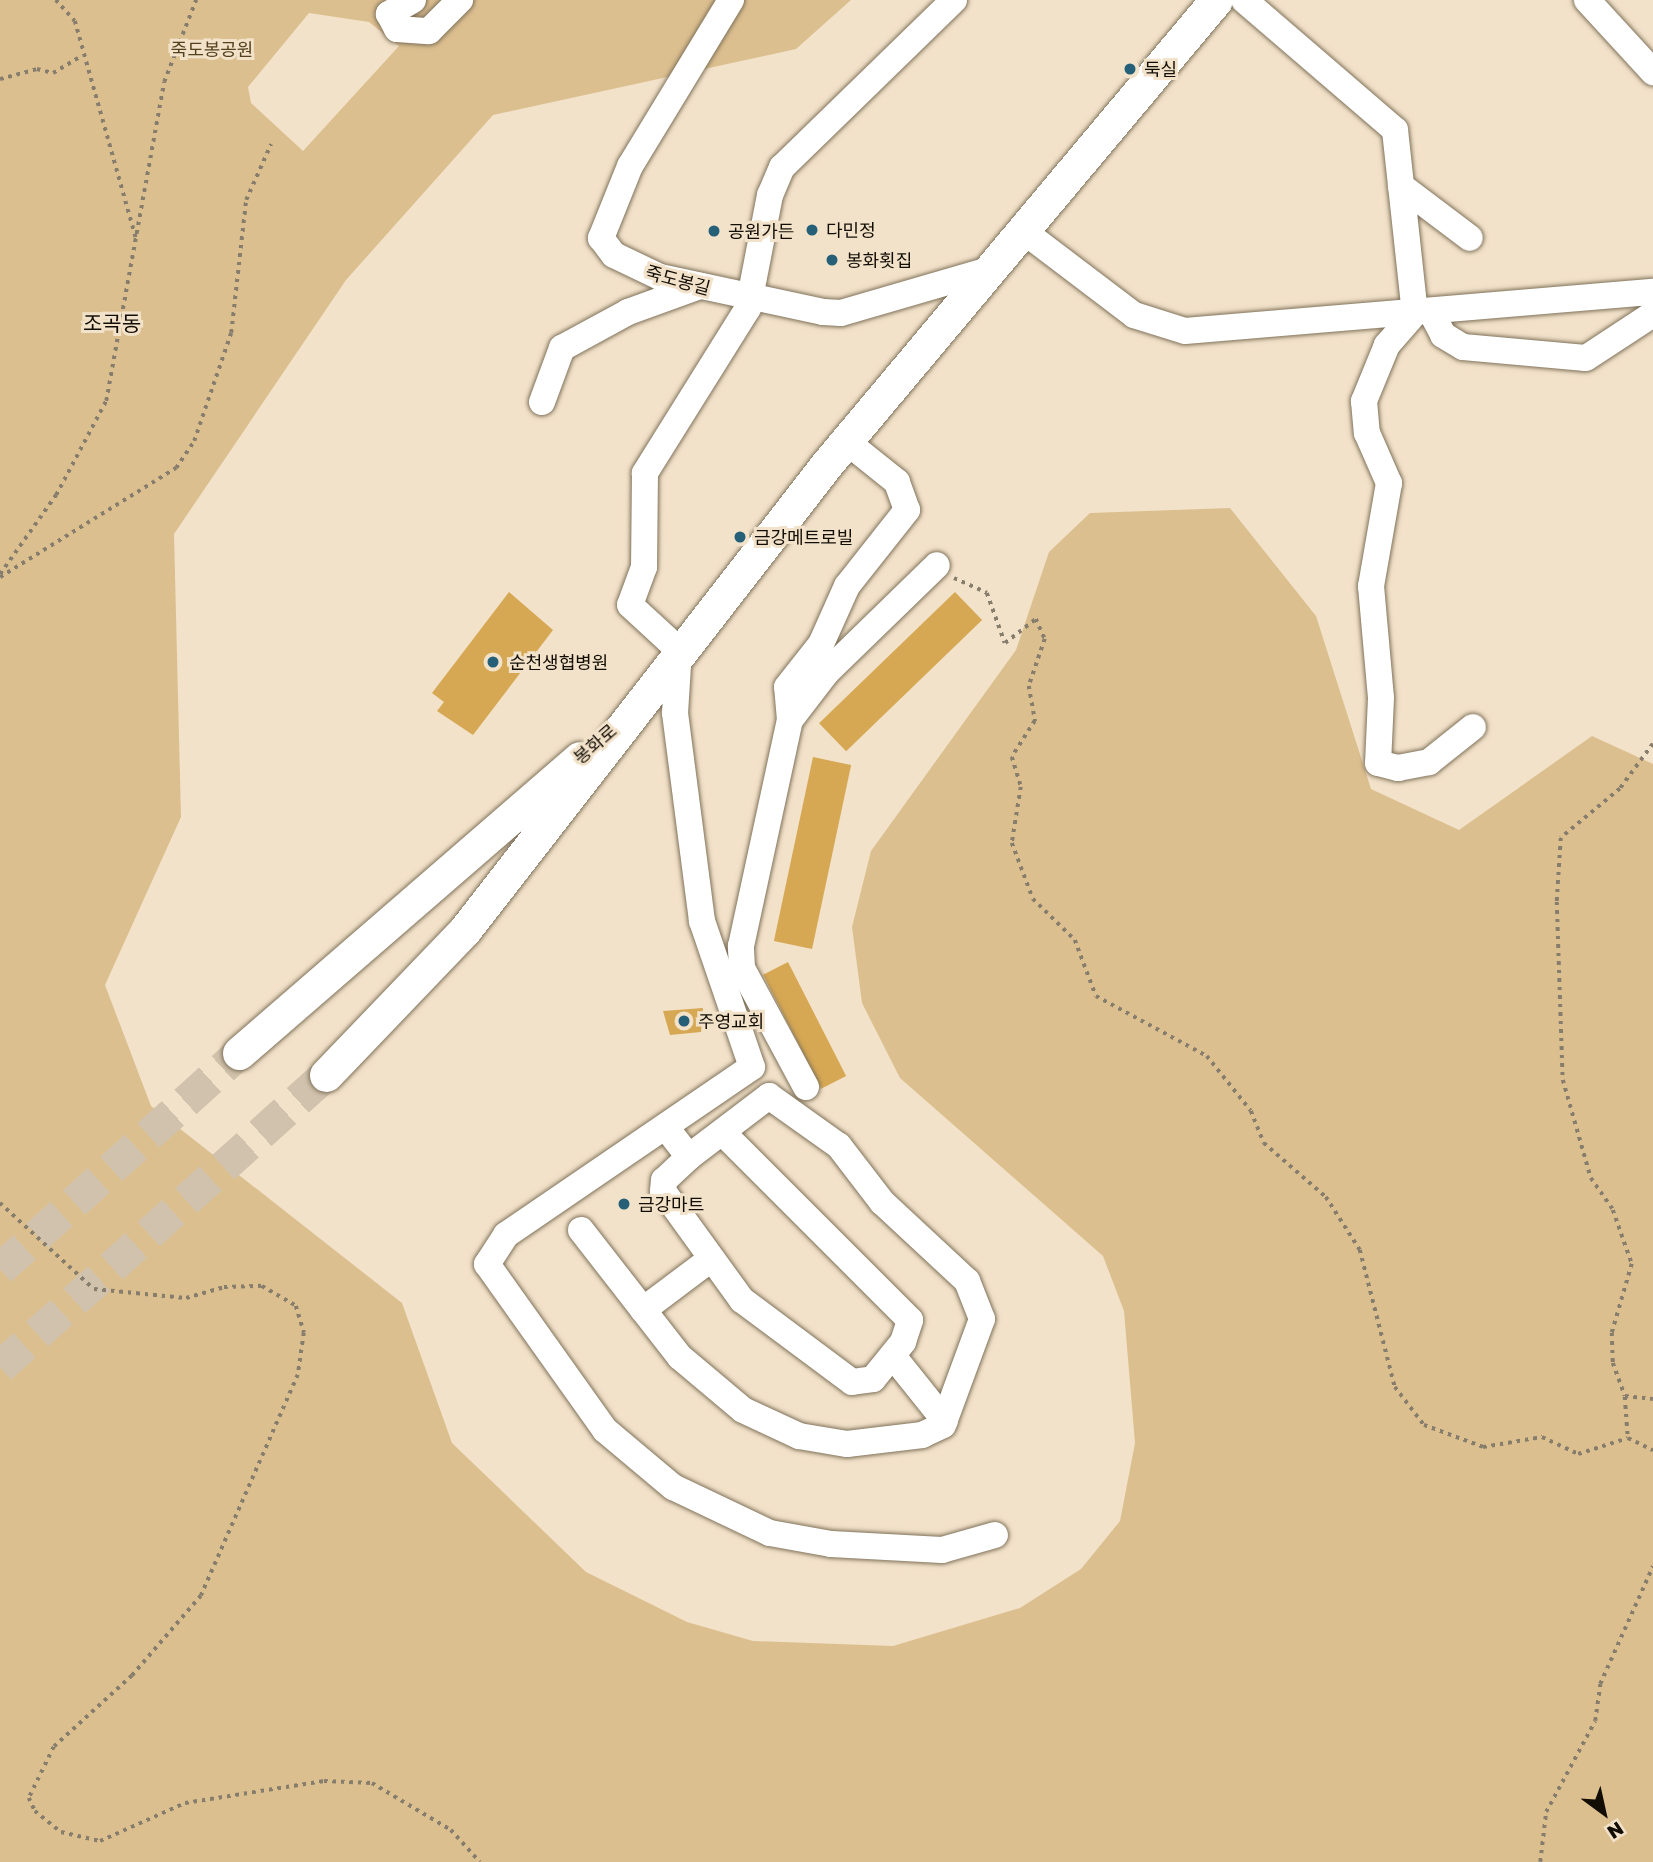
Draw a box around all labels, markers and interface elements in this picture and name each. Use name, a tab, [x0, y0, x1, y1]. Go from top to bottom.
park label: 죽도봉공원	[171, 38, 253, 60]
place label: 둑실	[1144, 58, 1177, 80]
marker: 둑실	[1122, 61, 1138, 77]
place label: 다민정	[826, 219, 876, 241]
place label: 공원가든	[728, 220, 794, 242]
marker: 다민정	[804, 222, 820, 238]
marker: 공원가든	[706, 223, 722, 239]
place label: 봉화횟집	[846, 249, 912, 271]
marker: 봉화횟집	[824, 252, 840, 268]
street label: 죽도봉길	[643, 261, 713, 299]
district label: 조곡동	[83, 310, 141, 336]
place label: 금강메트로빌	[754, 526, 853, 548]
marker: 금강메트로빌	[732, 529, 748, 545]
place label: 순천생협병원	[509, 651, 608, 673]
marker: 순천생협병원	[483, 652, 503, 672]
street label: 봉화로	[569, 720, 621, 768]
place label: 주영교회	[698, 1010, 764, 1032]
marker: 주영교회	[676, 1013, 692, 1029]
place label: 금강마트	[638, 1193, 704, 1215]
marker: 금강마트	[616, 1196, 632, 1212]
north arrow	[1569, 1778, 1639, 1848]
text: N	[1603, 1817, 1628, 1845]

